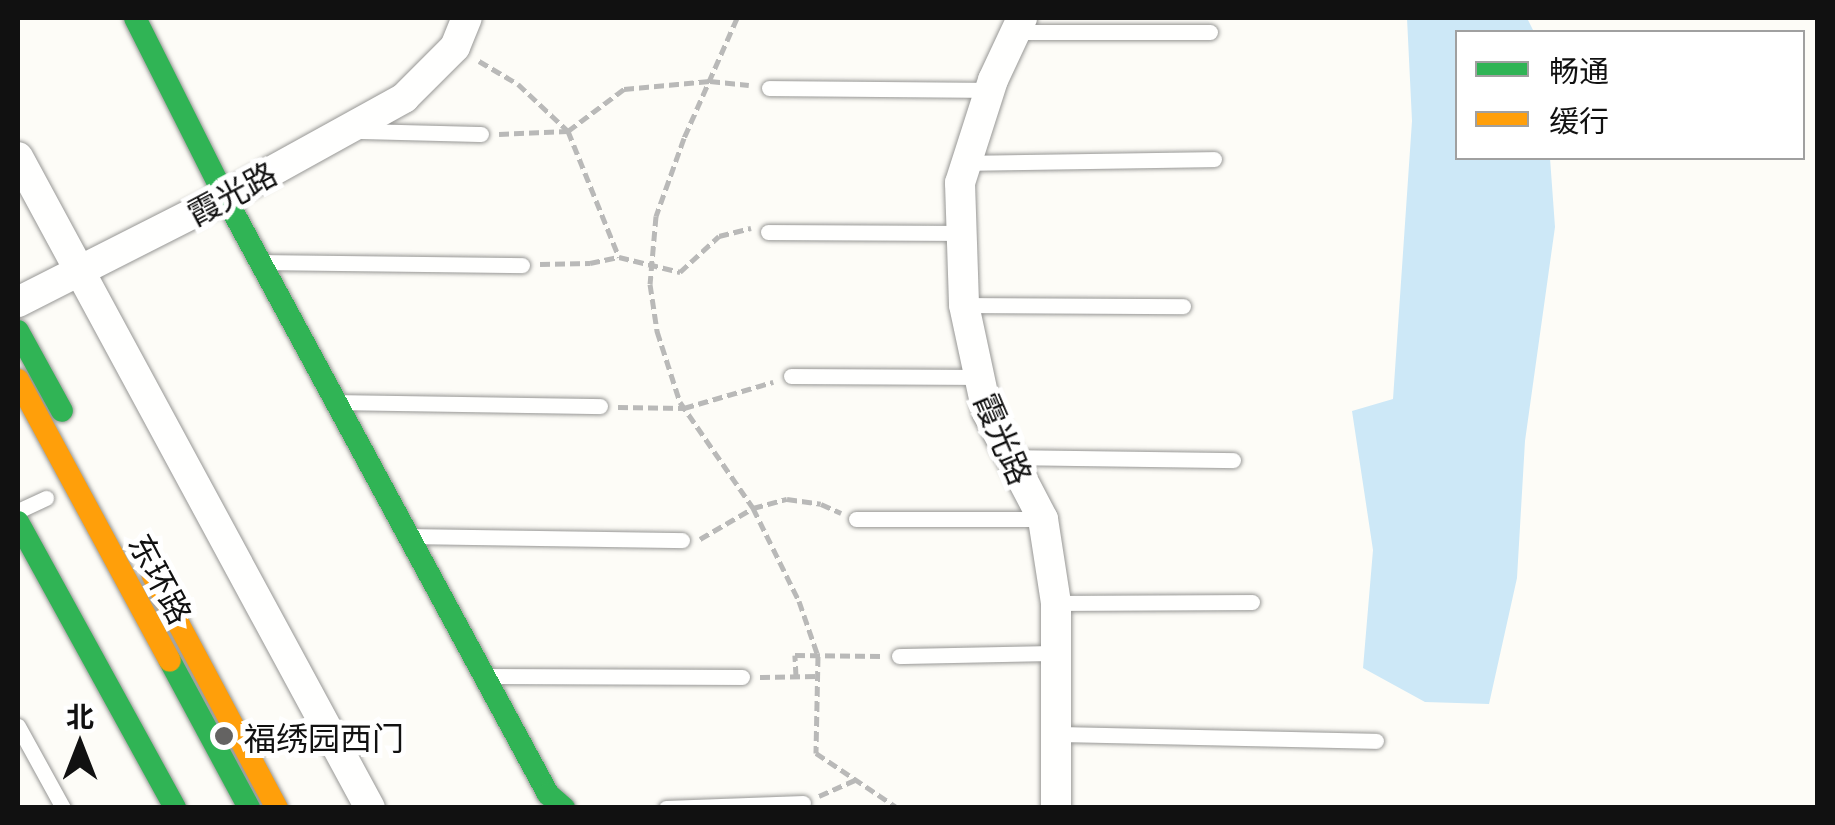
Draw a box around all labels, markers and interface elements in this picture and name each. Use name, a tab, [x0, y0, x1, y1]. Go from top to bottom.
legend	[1455, 30, 1805, 160]
text: 畅通	[1549, 47, 1609, 91]
text: 缓行	[1549, 97, 1609, 141]
street label: 霞光路	[180, 153, 282, 231]
street label: 霞光路	[969, 386, 1041, 490]
street label: 东环路	[123, 527, 201, 629]
text: 北	[66, 694, 94, 736]
north arrow	[30, 695, 130, 795]
place label: 福绣园西门	[244, 717, 404, 755]
marker: 福绣园西门	[213, 725, 235, 747]

